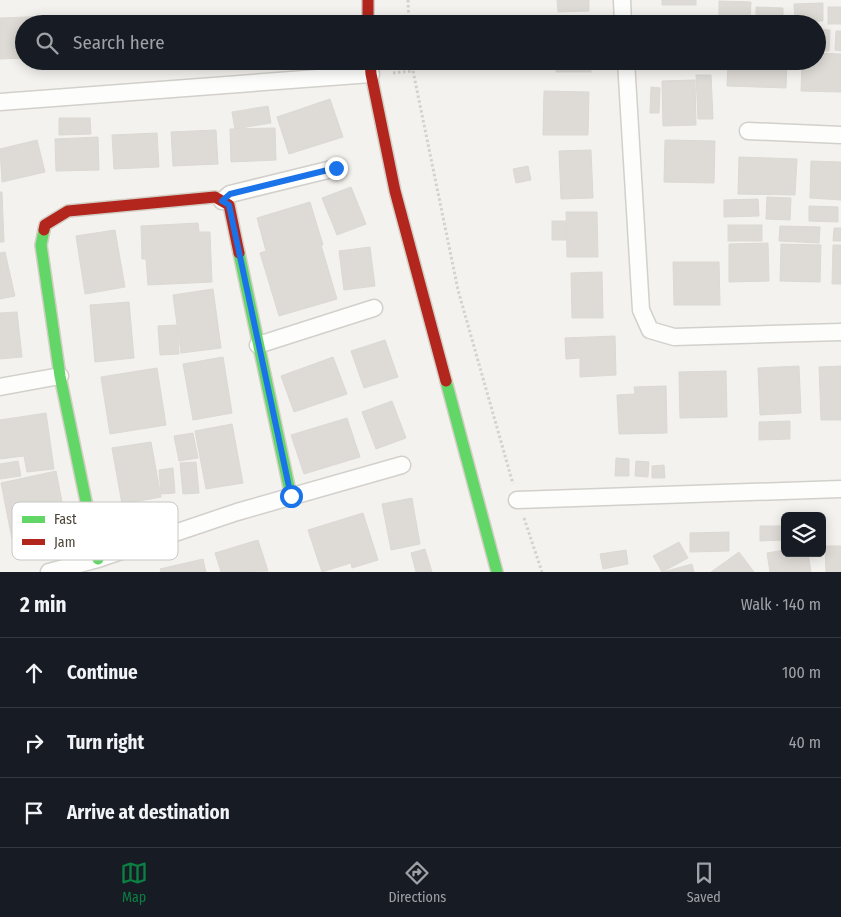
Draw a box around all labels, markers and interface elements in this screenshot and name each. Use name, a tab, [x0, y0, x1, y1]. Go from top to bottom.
search box	[15, 15, 826, 70]
icon: search	[33, 29, 61, 57]
text: Search here	[73, 31, 165, 54]
route end	[325, 157, 348, 180]
route start	[280, 485, 303, 508]
legend	[12, 502, 178, 560]
text: Fast	[54, 511, 77, 528]
map controls	[781, 512, 826, 557]
button: layers	[781, 512, 826, 557]
text: Jam	[54, 534, 75, 551]
text: 2 min	[20, 592, 67, 618]
text: Walk · 140 m	[741, 595, 821, 614]
icon: ahead	[20, 659, 48, 687]
text: Continue	[67, 661, 138, 684]
text: 100 m	[782, 663, 821, 682]
icon: right	[20, 729, 48, 757]
text: Turn right	[67, 731, 144, 754]
text: 40 m	[789, 733, 821, 752]
icon: arrive	[20, 799, 48, 827]
text: Arrive at destination	[67, 801, 230, 824]
tab: Map	[120, 859, 148, 906]
tab: Directions	[388, 859, 446, 906]
tab: Saved	[687, 859, 721, 906]

